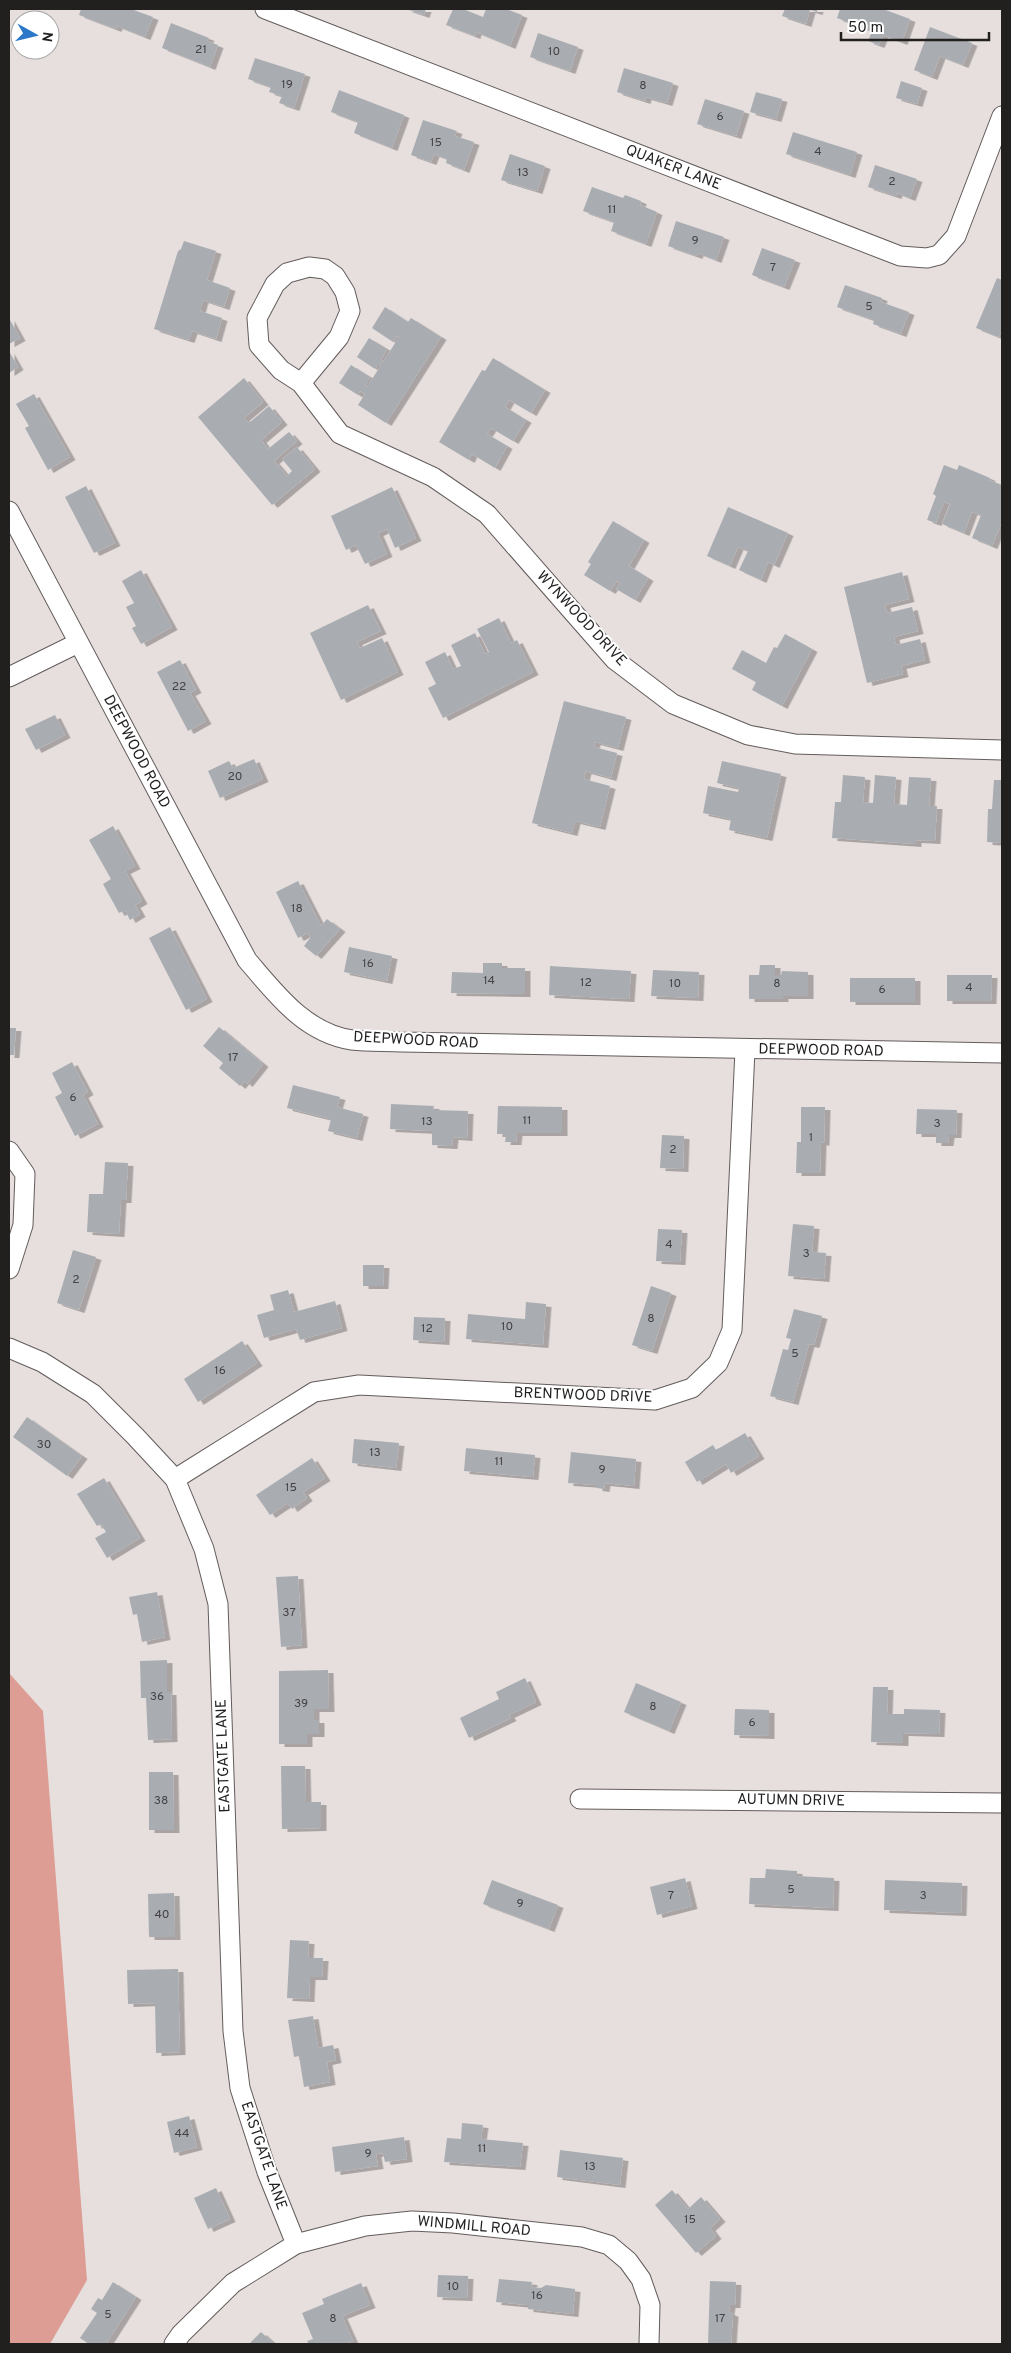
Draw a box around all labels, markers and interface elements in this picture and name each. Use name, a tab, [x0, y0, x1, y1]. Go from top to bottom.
north arrow	[10, 10, 60, 60]
scale bar	[841, 10, 988, 42]
text: 50 m	[848, 19, 883, 38]
text: N	[37, 30, 56, 43]
house number: 21	[195, 42, 207, 58]
house number: 10	[548, 44, 560, 60]
house number: 19	[281, 77, 293, 93]
house number: 8	[639, 78, 647, 94]
house number: 6	[716, 109, 724, 125]
house number: 15	[430, 135, 442, 151]
street label: QUAKER LANE	[622, 141, 724, 195]
house number: 4	[814, 144, 822, 160]
house number: 13	[517, 165, 529, 181]
house number: 2	[888, 174, 896, 190]
house number: 11	[608, 202, 616, 218]
house number: 9	[691, 233, 699, 249]
house number: 7	[770, 260, 776, 276]
house number: 5	[865, 299, 873, 315]
street label: WYNWOOD DRIVE	[532, 567, 630, 671]
house number: 22	[172, 679, 186, 695]
street label: DEEPWOOD ROAD	[98, 692, 174, 812]
house number: 20	[227, 769, 243, 785]
house number: 18	[291, 901, 303, 917]
house number: 16	[362, 956, 374, 972]
house number: 14	[483, 973, 495, 989]
house number: 12	[580, 975, 592, 991]
house number: 10	[669, 976, 681, 992]
house number: 8	[773, 976, 781, 992]
house number: 4	[965, 980, 973, 996]
house number: 6	[878, 982, 886, 998]
street label: DEEPWOOD ROAD	[353, 1028, 479, 1054]
street label: DEEPWOOD ROAD	[758, 1040, 884, 1062]
house number: 17	[228, 1050, 238, 1066]
house number: 6	[69, 1090, 77, 1106]
house number: 11	[523, 1113, 531, 1129]
house number: 13	[421, 1114, 433, 1130]
house number: 3	[933, 1116, 941, 1132]
house number: 1	[809, 1130, 813, 1146]
house number: 2	[669, 1142, 677, 1158]
house number: 4	[665, 1237, 673, 1253]
house number: 3	[802, 1246, 810, 1262]
house number: 2	[72, 1272, 80, 1288]
house number: 8	[647, 1311, 655, 1327]
house number: 10	[501, 1319, 513, 1335]
house number: 12	[421, 1321, 433, 1337]
house number: 5	[791, 1346, 799, 1362]
house number: 16	[214, 1363, 226, 1379]
street label: BRENTWOOD DRIVE	[513, 1384, 653, 1408]
house number: 30	[37, 1437, 51, 1453]
house number: 13	[369, 1445, 381, 1461]
house number: 11	[495, 1454, 503, 1470]
house number: 9	[598, 1462, 606, 1478]
house number: 15	[285, 1480, 297, 1496]
house number: 37	[282, 1605, 296, 1621]
house number: 36	[150, 1689, 164, 1705]
house number: 39	[294, 1696, 308, 1712]
street label: EASTGATE LANE	[213, 1699, 235, 1813]
house number: 8	[649, 1699, 657, 1715]
house number: 6	[748, 1715, 756, 1731]
street label: AUTUMN DRIVE	[737, 1791, 845, 1811]
house number: 38	[154, 1793, 168, 1809]
house number: 5	[787, 1882, 795, 1898]
house number: 7	[668, 1888, 674, 1904]
house number: 3	[919, 1888, 927, 1904]
house number: 9	[516, 1896, 524, 1912]
house number: 40	[154, 1907, 170, 1923]
street label: EASTGATE LANE	[236, 2099, 290, 2213]
house number: 44	[175, 2126, 189, 2142]
house number: 11	[478, 2141, 486, 2157]
house number: 9	[364, 2146, 372, 2162]
house number: 13	[584, 2159, 596, 2175]
house number: 15	[684, 2212, 696, 2228]
street label: WINDMILL ROAD	[416, 2213, 532, 2241]
house number: 10	[447, 2279, 459, 2295]
house number: 16	[531, 2288, 543, 2304]
house number: 5	[104, 2307, 112, 2323]
house number: 8	[329, 2311, 337, 2327]
house number: 17	[715, 2311, 725, 2327]

